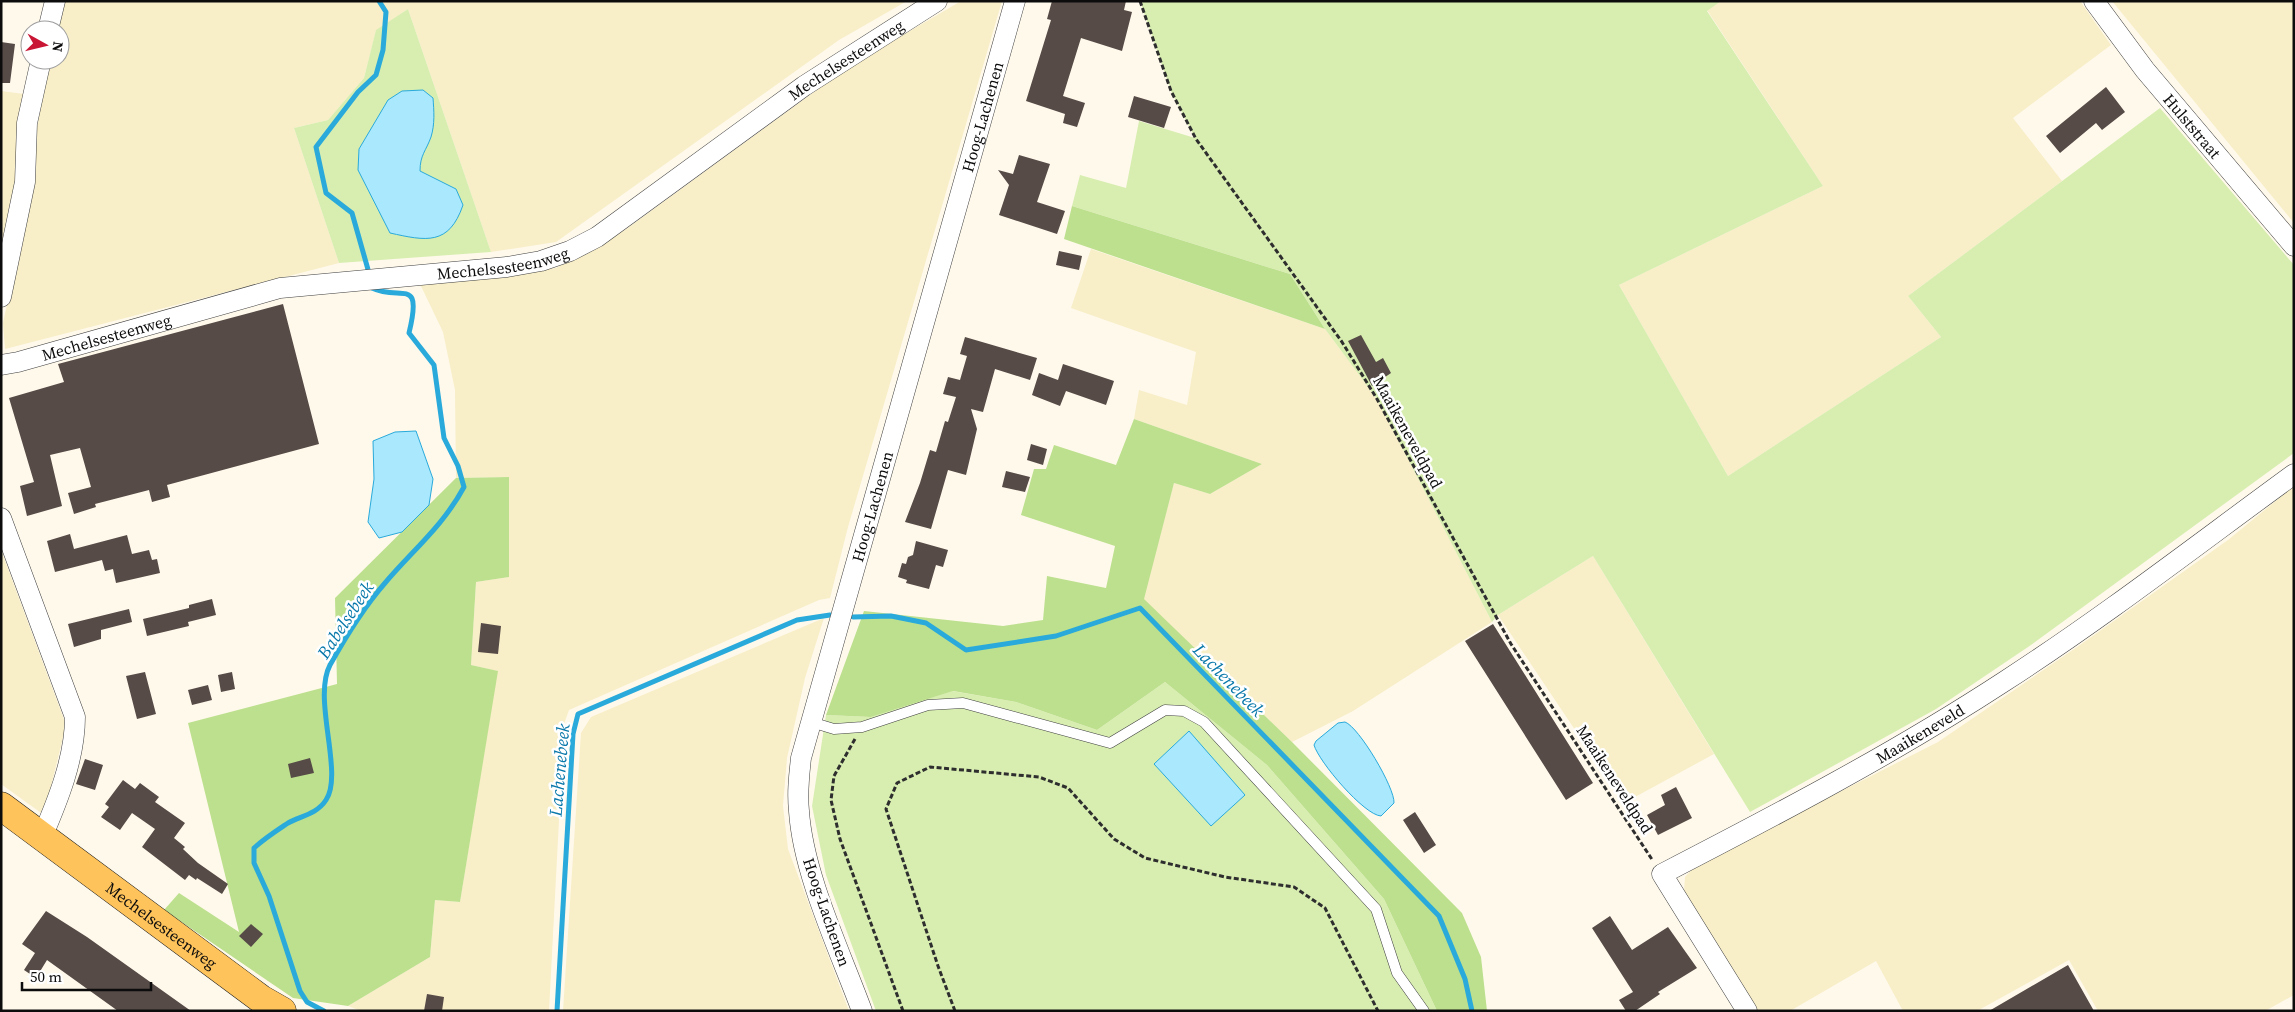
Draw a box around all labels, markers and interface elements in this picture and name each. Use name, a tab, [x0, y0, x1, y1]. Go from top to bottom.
street label: Mechelsesteenweg	[784, 14, 908, 105]
north arrow	[20, 20, 70, 70]
text: N	[47, 40, 68, 53]
street label: Hoog-Lachenen	[956, 59, 1008, 175]
street label: Hulststraat	[2158, 89, 2227, 164]
street label: Mechelsesteenweg	[436, 241, 572, 284]
street label: Mechelsesteenweg	[39, 308, 174, 366]
street label: Maaikeneveldpad	[1368, 372, 1448, 492]
street label: Hoog-Lachenen	[846, 448, 898, 564]
water label: Babelsebeek	[310, 576, 380, 664]
water label: Lachenebeek	[1187, 637, 1271, 723]
street label: Maaikeneveld	[1872, 699, 1968, 768]
street label: Maaikeneveldpad	[1572, 720, 1658, 838]
water label: Lachenebeek	[542, 722, 576, 818]
street label: Hoog-Lachenen	[798, 855, 856, 970]
street label: Mechelsesteenweg	[101, 877, 222, 974]
scale bar	[22, 960, 151, 992]
text: 50 m	[30, 966, 62, 987]

